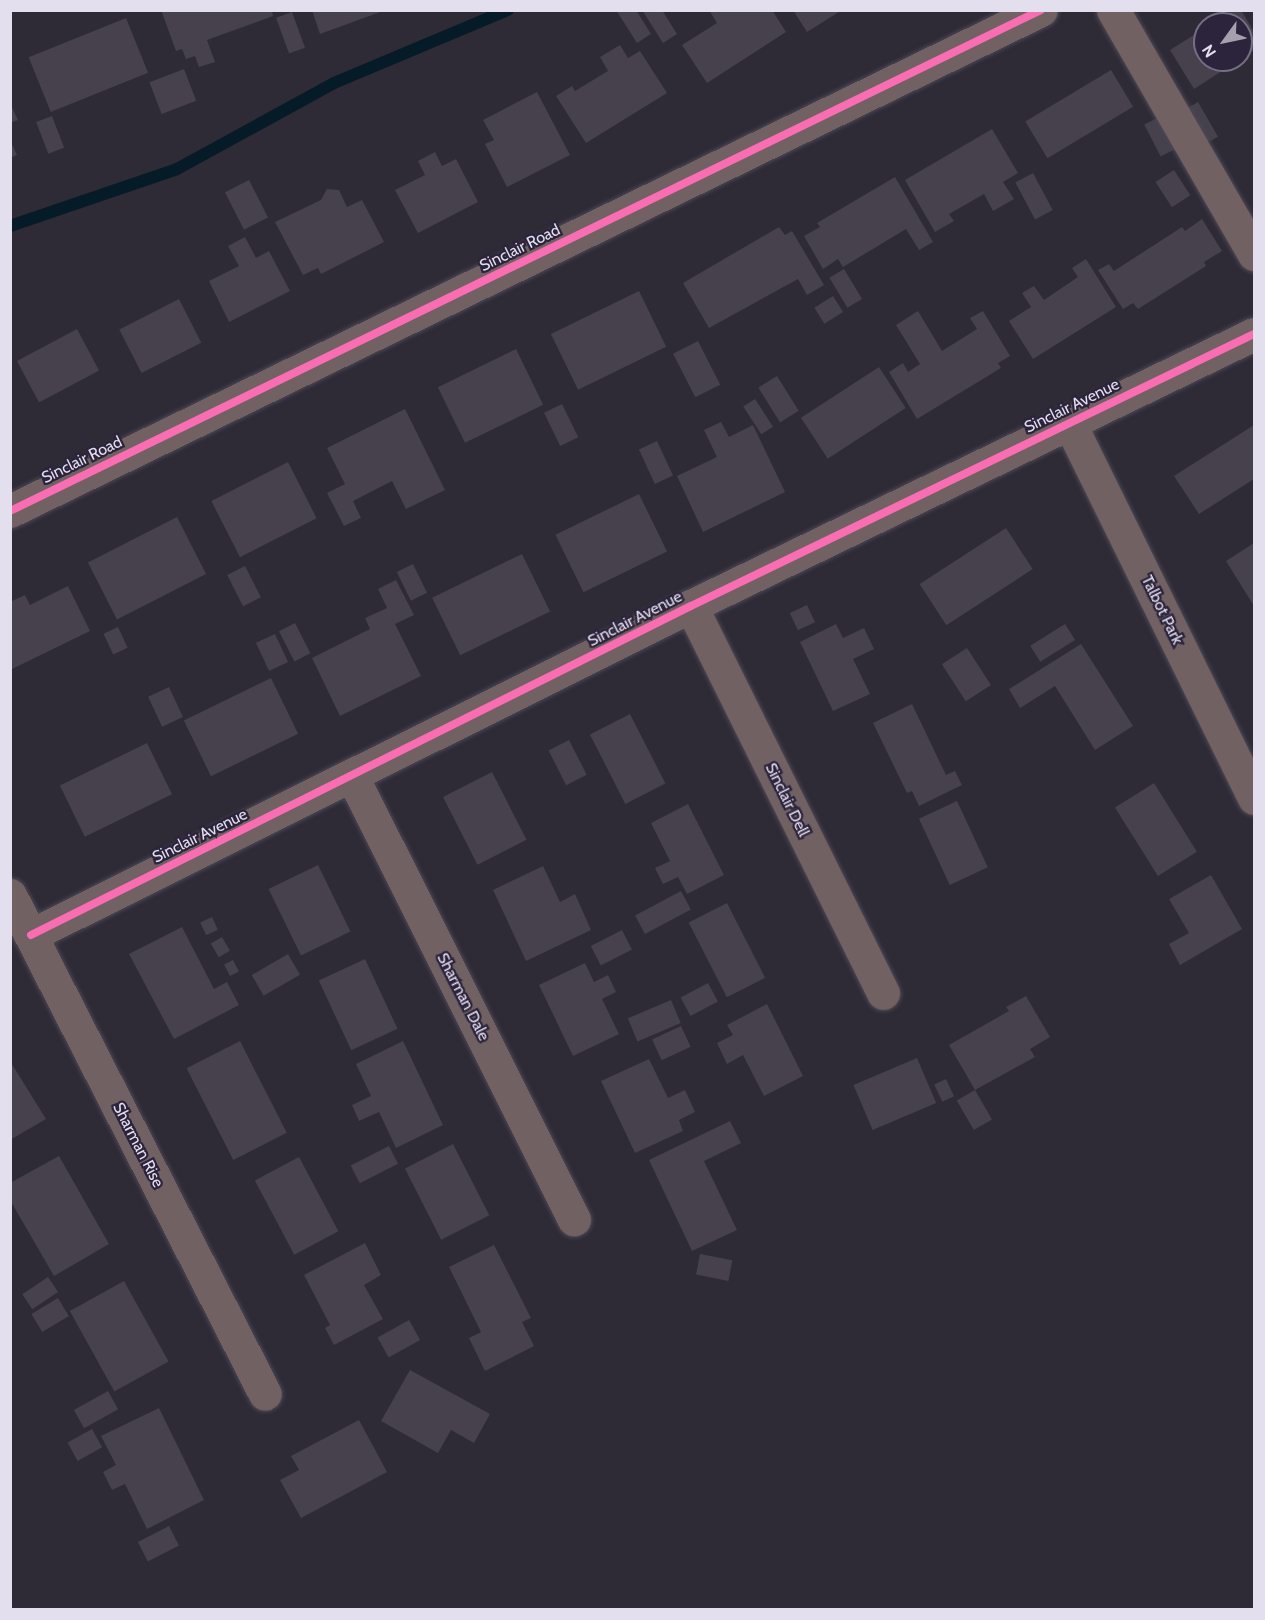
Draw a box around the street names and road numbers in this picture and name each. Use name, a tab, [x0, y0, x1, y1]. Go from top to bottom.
street label: Sinclair Road	[477, 220, 563, 276]
street label: Sinclair Avenue	[1021, 375, 1123, 437]
street label: Sinclair Road	[39, 432, 125, 488]
street label: Talbot Park	[1137, 572, 1187, 648]
street label: Sinclair Avenue	[585, 587, 685, 651]
street label: Sinclair Dell	[761, 760, 813, 840]
street label: Sinclair Avenue	[149, 805, 251, 867]
street label: Sharman Dale	[433, 950, 493, 1044]
street label: Sharman Rise	[108, 1099, 168, 1191]

